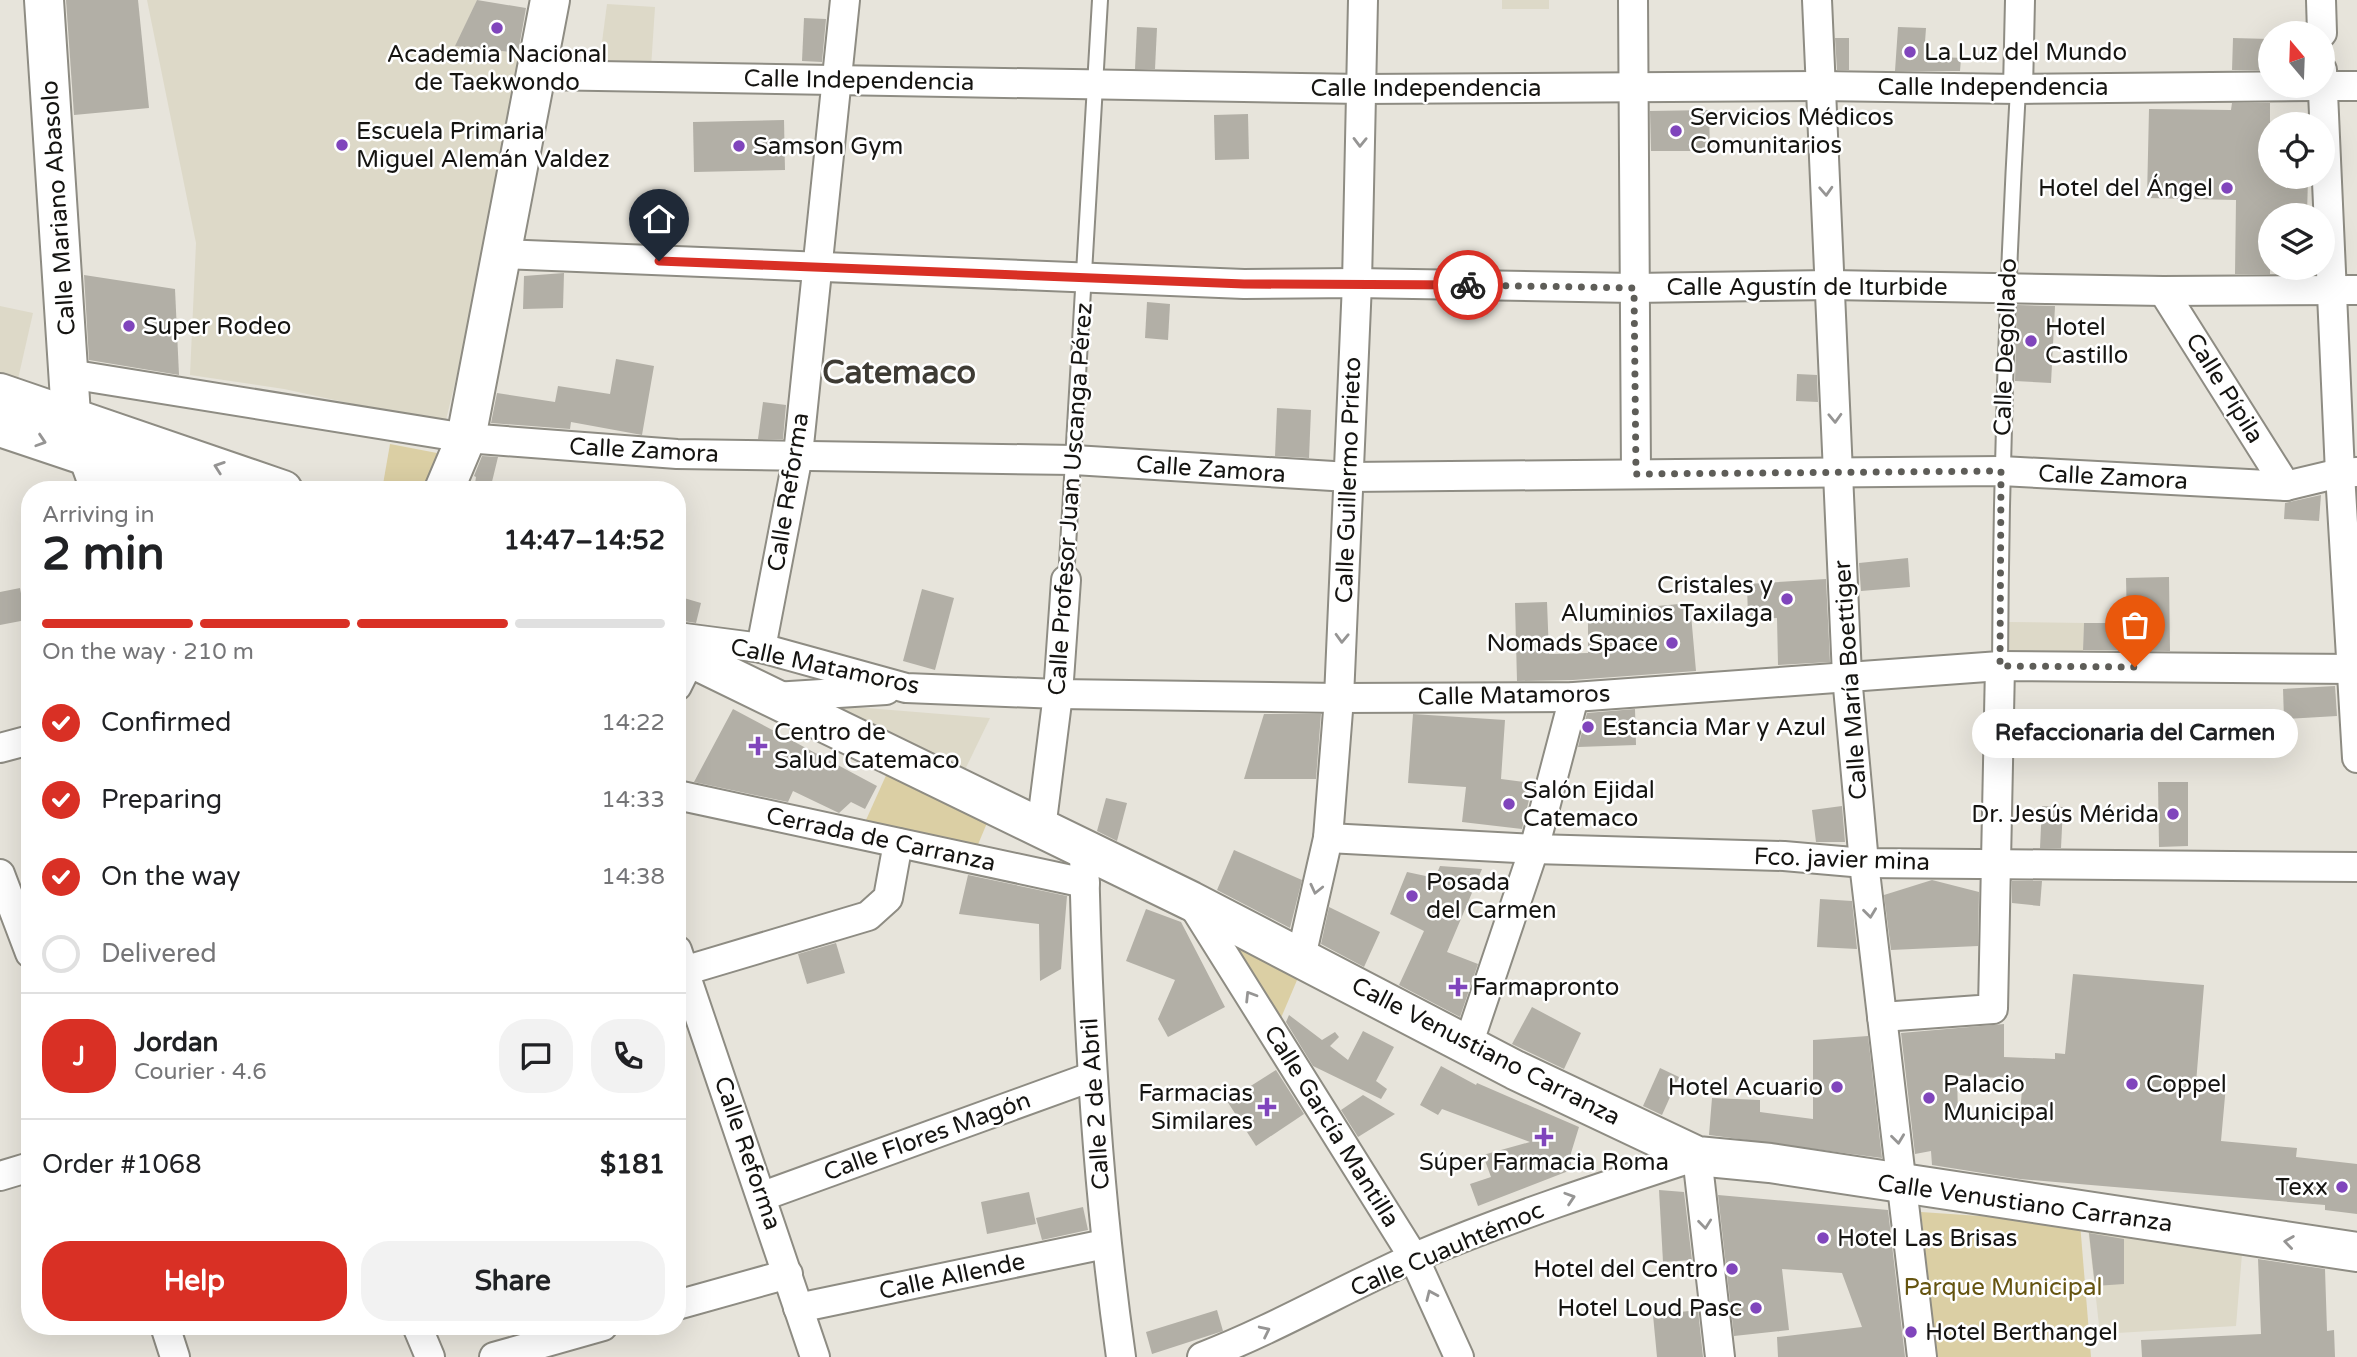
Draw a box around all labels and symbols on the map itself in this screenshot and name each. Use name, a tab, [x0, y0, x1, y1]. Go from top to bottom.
marker: Academia Nacional de Taekwondo	[489, 20, 505, 36]
north arrow	[2258, 21, 2334, 98]
place label: La Luz del Mundo	[1924, 38, 2127, 67]
place label: Academia Nacional de Taekwondo	[387, 40, 607, 97]
marker: La Luz del Mundo	[1902, 44, 1918, 60]
street label: Calle Independencia	[743, 64, 975, 97]
street label: Calle Independencia	[1878, 73, 2108, 102]
street label: Calle Independencia	[1311, 74, 1541, 103]
street label: Calle Mariano Abasolo	[35, 79, 82, 337]
place label: Servicios Médicos Comunitarios	[1690, 103, 1894, 160]
place label: Escuela Primaria Miguel Alemán Valdez	[356, 117, 610, 174]
marker: Servicios Médicos Comunitarios	[1668, 123, 1684, 139]
place label: Samson Gym	[753, 132, 903, 161]
one-way arrow	[1353, 136, 1368, 147]
marker: Escuela Primaria Miguel Alemán Valdez	[334, 137, 350, 153]
marker: Samson Gym	[731, 138, 747, 154]
place label: Hotel del Ángel	[2038, 173, 2213, 203]
marker: Hotel del Ángel	[2219, 180, 2235, 196]
one-way arrow	[1819, 185, 1834, 196]
pin	[629, 189, 689, 261]
courier	[1433, 250, 1503, 320]
street label: Calle Degollado	[1988, 258, 2023, 436]
street label: Calle Agustín de Iturbide	[1666, 273, 1948, 302]
street label: Calle Profesor Juan Uscanga Pérez	[1042, 302, 1099, 696]
place label: Super Rodeo	[143, 312, 291, 341]
place label: Hotel Castillo	[2045, 313, 2128, 370]
marker: Super Rodeo	[121, 318, 137, 334]
street label: Calle Pípila	[2179, 328, 2270, 449]
marker: Hotel Castillo	[2023, 333, 2039, 349]
district label: Catemaco	[822, 354, 976, 392]
street label: Calle Guillermo Prieto	[1330, 356, 1367, 604]
street label: Calle Reforma	[762, 411, 815, 574]
one-way arrow	[1827, 413, 1842, 424]
street label: Calle Zamora	[568, 432, 720, 469]
one-way arrow	[34, 433, 47, 447]
street label: Calle Zamora	[1135, 450, 1287, 489]
street label: Calle Zamora	[2037, 459, 2189, 496]
one-way arrow	[213, 461, 225, 475]
street label: Calle María Boettiger	[1828, 558, 1873, 801]
place label: Cristales y Aluminios Taxilaga	[1560, 571, 1773, 628]
marker: Cristales y Aluminios Taxilaga	[1779, 591, 1795, 607]
pin	[2105, 595, 2165, 667]
place label: Nomads Space	[1487, 629, 1658, 658]
street label: Calle Matamoros	[728, 632, 922, 701]
one-way arrow	[1334, 633, 1349, 644]
marker: Nomads Space	[1664, 635, 1680, 651]
street label: Calle Matamoros	[1417, 679, 1611, 712]
callout: Refaccionaria del Carmen	[1972, 709, 2298, 758]
place label: Estancia Mar y Azul	[1602, 713, 1826, 742]
place label: Centro de Salud Catemaco	[774, 718, 960, 775]
marker: Estancia Mar y Azul	[1580, 719, 1596, 735]
marker: Centro de Salud Catemaco	[748, 736, 768, 756]
place label: Salón Ejidal Catemaco	[1523, 776, 1655, 833]
marker: Salón Ejidal Catemaco	[1501, 796, 1517, 812]
place label: Dr. Jesús Mérida	[1971, 800, 2159, 829]
street label: Cerrada de Carranza	[764, 801, 998, 878]
marker: Dr. Jesús Mérida	[2165, 806, 2181, 822]
street label: Fco. javier mina	[1753, 842, 1931, 877]
place label: Posada del Carmen	[1426, 868, 1557, 925]
one-way arrow	[1310, 883, 1325, 895]
marker: Posada del Carmen	[1404, 888, 1420, 904]
one-way arrow	[1862, 908, 1877, 919]
street label: Calle Venustiano Carranza	[1347, 971, 1625, 1132]
place label: Farmapronto	[1472, 973, 1619, 1002]
marker: Farmapronto	[1450, 979, 1466, 995]
one-way arrow	[1246, 990, 1259, 1003]
street label: Calle 2 de Abril	[1075, 1017, 1116, 1191]
street label: Calle García Mantilla	[1258, 1020, 1405, 1233]
place label: Palacio Municipal	[1943, 1070, 2054, 1127]
place label: Coppel	[2146, 1070, 2227, 1099]
street label: Calle Reforma	[708, 1073, 787, 1234]
place label: Hotel Acuario	[1668, 1073, 1823, 1102]
marker: Coppel	[2124, 1076, 2140, 1092]
place label: Farmacias Similares	[1138, 1079, 1253, 1136]
marker: Hotel Acuario	[1829, 1079, 1845, 1095]
street label: Calle Flores Magón	[820, 1086, 1035, 1187]
marker: Palacio Municipal	[1921, 1090, 1937, 1106]
marker: Farmacias Similares	[1259, 1099, 1275, 1115]
marker: Súper Farmacia Roma	[1536, 1129, 1552, 1145]
one-way arrow	[1890, 1133, 1905, 1145]
place label: Súper Farmacia Roma	[1419, 1148, 1669, 1177]
street label: Calle Venustiano Carranza	[1876, 1168, 2174, 1239]
place label: Texx	[2275, 1173, 2328, 1202]
marker: Texx	[2334, 1179, 2350, 1195]
one-way arrow	[1563, 1192, 1575, 1206]
street label: Calle Cuauhtémoc	[1346, 1196, 1548, 1303]
one-way arrow	[1697, 1219, 1712, 1230]
place label: Hotel Las Brisas	[1837, 1224, 2017, 1253]
marker: Hotel Las Brisas	[1815, 1230, 1831, 1246]
one-way arrow	[2284, 1235, 2295, 1250]
street label: Calle Allende	[876, 1247, 1028, 1306]
place label: Hotel del Centro	[1533, 1255, 1718, 1284]
marker: Hotel del Centro	[1724, 1261, 1740, 1277]
park label: Parque Municipal	[1904, 1273, 2102, 1302]
one-way arrow	[1425, 1290, 1439, 1302]
place label: Hotel Loud Pasc	[1557, 1294, 1742, 1323]
marker: Hotel Loud Pasc	[1748, 1300, 1764, 1316]
place label: Hotel Berthangel	[1925, 1318, 2118, 1347]
marker: Hotel Berthangel	[1903, 1324, 1919, 1340]
one-way arrow	[1258, 1326, 1270, 1340]

